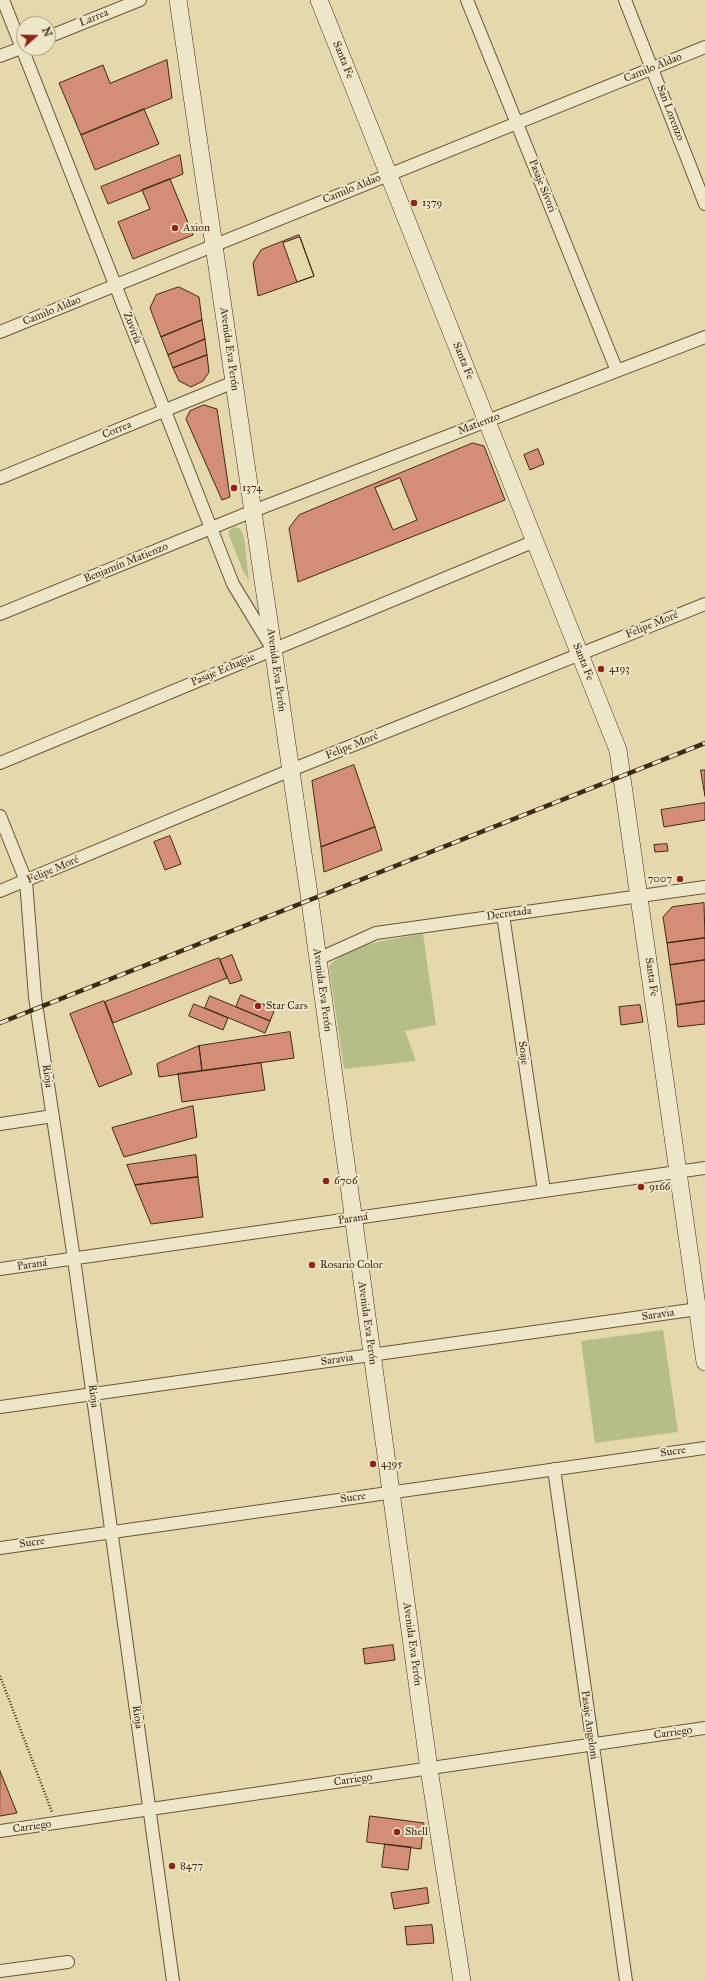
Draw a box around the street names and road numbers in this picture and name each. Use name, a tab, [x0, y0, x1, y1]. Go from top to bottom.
street label: Larrea	[78, 6, 110, 30]
street label: Santa Fe	[330, 39, 356, 81]
street label: Camilo Aldao	[622, 50, 684, 86]
street label: San Lorenzo	[653, 83, 687, 143]
street label: Pasaje Sívori	[525, 157, 559, 215]
street label: Camilo Aldao	[321, 171, 383, 207]
street label: Camilo Aldao	[21, 293, 83, 329]
street label: Avenida Eva Perón	[217, 306, 241, 392]
street label: Zuviría	[120, 310, 144, 346]
street label: Santa Fe	[450, 340, 476, 382]
street label: Matienzo	[456, 410, 502, 438]
street label: Correa	[100, 418, 134, 442]
street label: Benjamín Matienzo	[82, 540, 170, 586]
street label: Felipe Moré	[624, 609, 680, 641]
street label: Avenida Eva Perón	[264, 627, 288, 713]
street label: Santa Fe	[570, 641, 596, 683]
street label: Pasaje Echagüe	[189, 651, 257, 689]
street label: Felipe Moré	[324, 730, 380, 762]
street label: Felipe Moré	[25, 853, 81, 887]
street label: Decretada	[486, 904, 532, 924]
street label: Avenida Eva Perón	[310, 947, 334, 1033]
street label: Santa Fe	[642, 957, 660, 997]
street label: Soaje	[515, 1040, 531, 1066]
street label: Rioja	[39, 1063, 55, 1089]
street label: Paraná	[337, 1210, 369, 1228]
street label: Paraná	[16, 1256, 48, 1274]
street label: Avenida Eva Perón	[355, 1280, 379, 1366]
street label: Saravia	[641, 1306, 675, 1324]
street label: Saravia	[320, 1351, 354, 1369]
street label: Rioja	[85, 1383, 101, 1409]
street label: Sucre	[659, 1444, 687, 1460]
street label: Sucre	[339, 1490, 367, 1506]
street label: Sucre	[18, 1535, 46, 1551]
street label: Avenida Eva Perón	[400, 1601, 424, 1687]
street label: Pasaje Angeloni	[578, 1690, 600, 1760]
street label: Rioja	[129, 1704, 145, 1730]
street label: Carriego	[653, 1724, 693, 1742]
street label: Carriego	[333, 1771, 373, 1789]
street label: Carriego	[12, 1818, 52, 1836]

